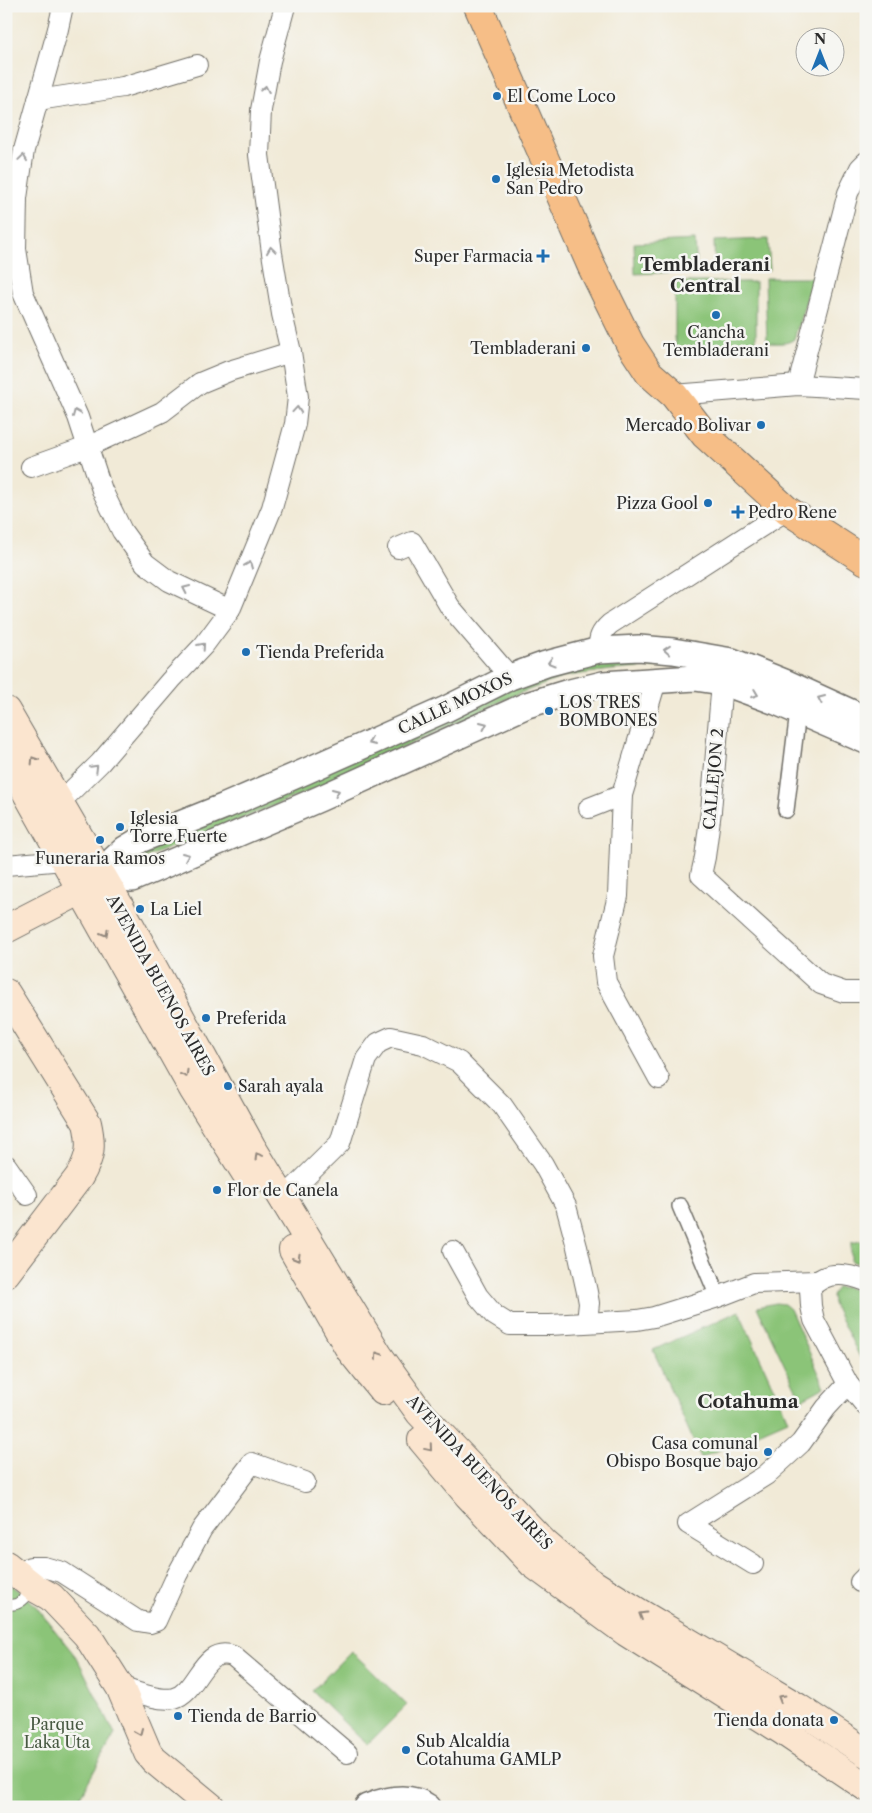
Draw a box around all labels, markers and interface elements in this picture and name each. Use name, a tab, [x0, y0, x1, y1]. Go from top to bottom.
north arrow	[794, 28, 844, 78]
text: N	[814, 30, 826, 48]
one-way arrow	[259, 85, 270, 93]
place label: El Come Loco	[507, 86, 616, 106]
marker: El Come Loco	[491, 90, 503, 102]
one-way arrow	[17, 153, 27, 162]
place label: Iglesia Metodista San Pedro	[506, 160, 635, 198]
marker: Iglesia Metodista San Pedro	[490, 173, 502, 185]
one-way arrow	[267, 246, 277, 254]
place label: Super Farmacia	[414, 246, 534, 266]
marker: Super Farmacia	[537, 250, 549, 262]
district label: Tembladerani Central	[640, 254, 771, 297]
marker: Cancha Tembladerani	[710, 309, 722, 321]
place label: Cancha Tembladerani	[663, 322, 769, 360]
place label: Tembladerani	[470, 338, 576, 358]
marker: Tembladerani	[580, 342, 592, 354]
one-way arrow	[291, 406, 302, 414]
one-way arrow	[72, 409, 82, 418]
place label: Mercado Bolivar	[625, 415, 751, 435]
marker: Mercado Bolivar	[755, 419, 767, 431]
place label: Pizza Gool	[616, 493, 698, 513]
marker: Pizza Gool	[702, 497, 714, 509]
place label: Pedro Rene	[748, 502, 837, 522]
marker: Pedro Rene	[732, 506, 744, 518]
one-way arrow	[242, 561, 253, 570]
one-way arrow	[182, 585, 191, 596]
place label: Tienda Preferida	[256, 642, 385, 662]
one-way arrow	[197, 643, 206, 652]
one-way arrow	[663, 645, 671, 656]
marker: Tienda Preferida	[240, 646, 252, 658]
one-way arrow	[548, 657, 556, 667]
street label: CALLE MOXOS	[395, 668, 515, 738]
one-way arrow	[750, 688, 758, 698]
place label: LOS TRES BOMBONES	[559, 692, 658, 730]
one-way arrow	[817, 694, 826, 705]
marker: LOS TRES BOMBONES	[543, 705, 555, 717]
one-way arrow	[479, 721, 488, 731]
street label: CALLEJON 2	[699, 727, 727, 831]
one-way arrow	[367, 735, 376, 746]
one-way arrow	[31, 757, 41, 766]
one-way arrow	[89, 765, 98, 774]
one-way arrow	[331, 787, 340, 798]
place label: Iglesia Torre Fuerte	[130, 808, 227, 846]
marker: Iglesia Torre Fuerte	[114, 821, 126, 833]
marker: Funeraria Ramos	[94, 834, 106, 846]
place label: Funeraria Ramos	[35, 848, 165, 868]
one-way arrow	[181, 851, 190, 862]
street label: AVENIDA BUENOS AIRES	[102, 890, 219, 1079]
place label: La Liel	[150, 899, 202, 919]
marker: La Liel	[134, 903, 146, 915]
one-way arrow	[99, 927, 109, 936]
place label: Preferida	[216, 1008, 287, 1028]
marker: Preferida	[200, 1012, 212, 1024]
one-way arrow	[179, 1069, 189, 1078]
place label: Sarah ayala	[238, 1076, 324, 1096]
marker: Sarah ayala	[222, 1080, 234, 1092]
one-way arrow	[254, 1153, 264, 1162]
place label: Flor de Canela	[227, 1180, 339, 1200]
marker: Flor de Canela	[211, 1184, 223, 1196]
one-way arrow	[291, 1252, 301, 1261]
one-way arrow	[375, 1351, 384, 1361]
street label: AVENIDA BUENOS AIRES	[402, 1390, 557, 1554]
district label: Cotahuma	[697, 1390, 800, 1413]
place label: Casa comunal Obispo Bosque bajo	[606, 1433, 758, 1471]
one-way arrow	[423, 1443, 432, 1452]
marker: Casa comunal Obispo Bosque bajo	[762, 1446, 774, 1458]
one-way arrow	[638, 1611, 647, 1621]
one-way arrow	[778, 1694, 787, 1704]
place label: Tienda de Barrio	[188, 1706, 317, 1726]
marker: Tienda de Barrio	[172, 1710, 184, 1722]
place label: Tienda donata	[714, 1710, 825, 1730]
park label: Parque Laka Uta	[24, 1714, 91, 1752]
marker: Tienda donata	[828, 1714, 840, 1726]
one-way arrow	[132, 1727, 143, 1736]
place label: Sub Alcaldía Cotahuma GAMLP	[416, 1731, 562, 1769]
marker: Sub Alcaldía Cotahuma GAMLP	[400, 1744, 412, 1756]

